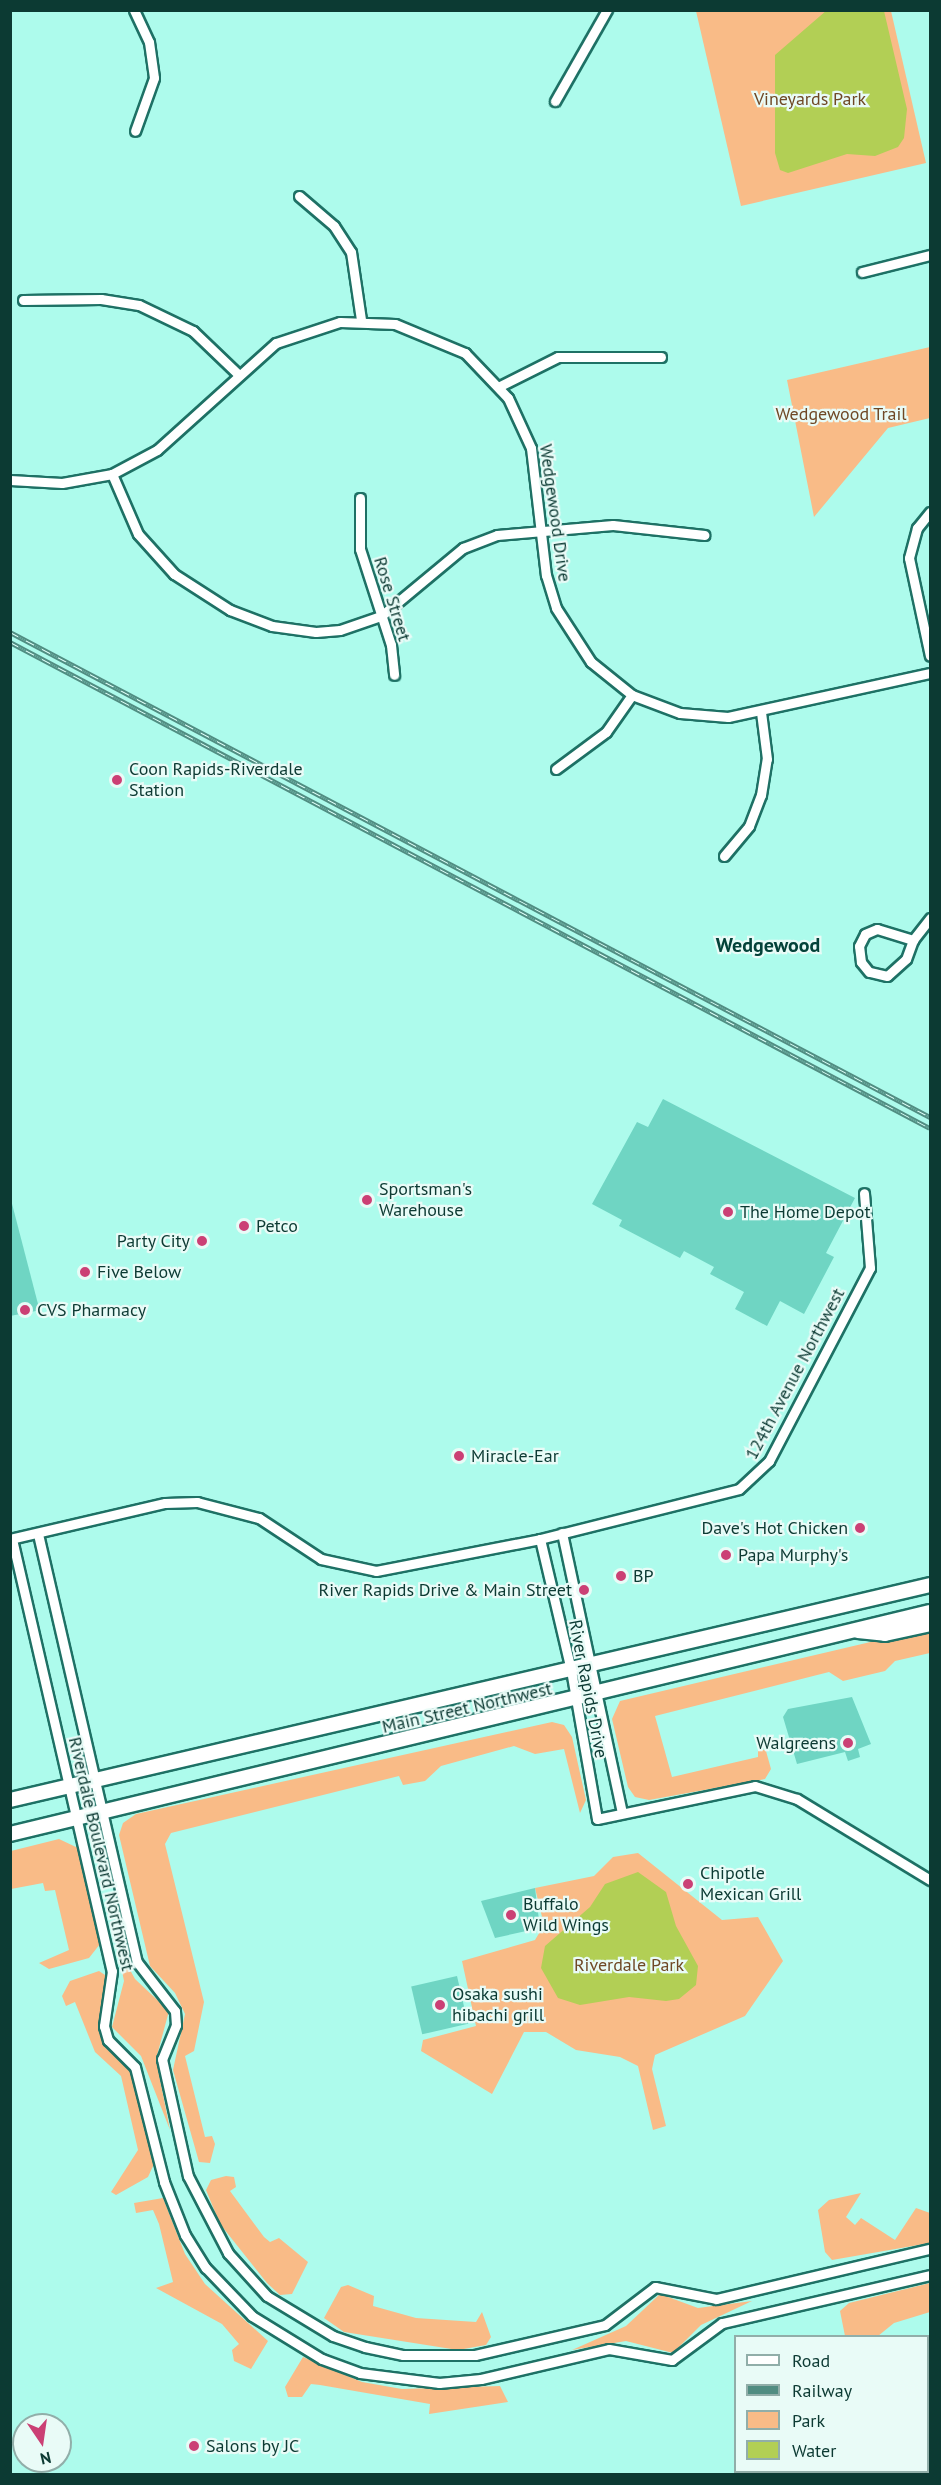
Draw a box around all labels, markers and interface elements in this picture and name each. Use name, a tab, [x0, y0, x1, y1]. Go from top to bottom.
park label: Vineyards Park	[754, 88, 866, 110]
park label: Wedgewood Trail	[775, 403, 907, 425]
street label: Wedgewood Drive	[535, 443, 575, 583]
street label: Rose Street	[369, 554, 415, 644]
place label: Coon Rapids-Riverdale Station	[129, 759, 303, 802]
marker: Coon Rapids-Riverdale Station	[110, 773, 124, 787]
district label: Wedgewood	[716, 933, 820, 957]
place label: Sportsman's Warehouse	[379, 1179, 472, 1222]
marker: Sportsman's Warehouse	[360, 1193, 374, 1207]
place label: The Home Depot	[740, 1201, 870, 1223]
marker: The Home Depot	[721, 1205, 735, 1219]
place label: Petco	[256, 1215, 298, 1237]
marker: Petco	[237, 1219, 251, 1233]
place label: Party City	[116, 1230, 190, 1252]
marker: Party City	[195, 1234, 209, 1248]
place label: Five Below	[97, 1261, 181, 1283]
marker: Five Below	[78, 1265, 92, 1279]
street label: 124th Avenue Northwest	[741, 1284, 849, 1464]
place label: CVS Pharmacy	[37, 1299, 146, 1321]
marker: CVS Pharmacy	[18, 1303, 32, 1317]
place label: Miracle-Ear	[471, 1445, 559, 1467]
marker: Miracle-Ear	[452, 1449, 466, 1463]
place label: Dave's Hot Chicken	[702, 1517, 848, 1539]
marker: Dave's Hot Chicken	[853, 1521, 867, 1535]
place label: Papa Murphy's	[738, 1544, 848, 1566]
marker: Papa Murphy's	[719, 1548, 733, 1562]
place label: BP	[633, 1565, 654, 1587]
marker: BP	[614, 1569, 628, 1583]
place label: River Rapids Drive & Main Street	[319, 1579, 572, 1601]
marker: River Rapids Drive & Main Street	[577, 1583, 591, 1597]
street label: River Rapids Drive	[564, 1618, 612, 1760]
street label: Main Street Northwest	[380, 1678, 554, 1738]
place label: Walgreens	[756, 1732, 836, 1754]
street label: Riverdale Boulevard Northwest	[64, 1735, 138, 1973]
marker: Walgreens	[841, 1736, 855, 1750]
place label: Chipotle Mexican Grill	[700, 1863, 801, 1906]
marker: Chipotle Mexican Grill	[681, 1877, 695, 1891]
place label: Buffalo Wild Wings	[523, 1894, 609, 1936]
marker: Buffalo Wild Wings	[504, 1908, 518, 1922]
park label: Riverdale Park	[574, 1954, 684, 1976]
place label: Osaka sushi hibachi grill	[452, 1984, 544, 2026]
marker: Osaka sushi hibachi grill	[433, 1998, 447, 2012]
legend	[734, 2335, 929, 2473]
text: Road	[792, 2349, 830, 2372]
text: Railway	[792, 2379, 852, 2402]
text: Park	[792, 2409, 825, 2432]
north arrow	[12, 2413, 72, 2473]
place label: Salons by JC	[206, 2435, 300, 2457]
marker: Salons by JC	[187, 2439, 201, 2453]
text: Water	[792, 2439, 836, 2462]
text: N	[38, 2448, 53, 2470]

